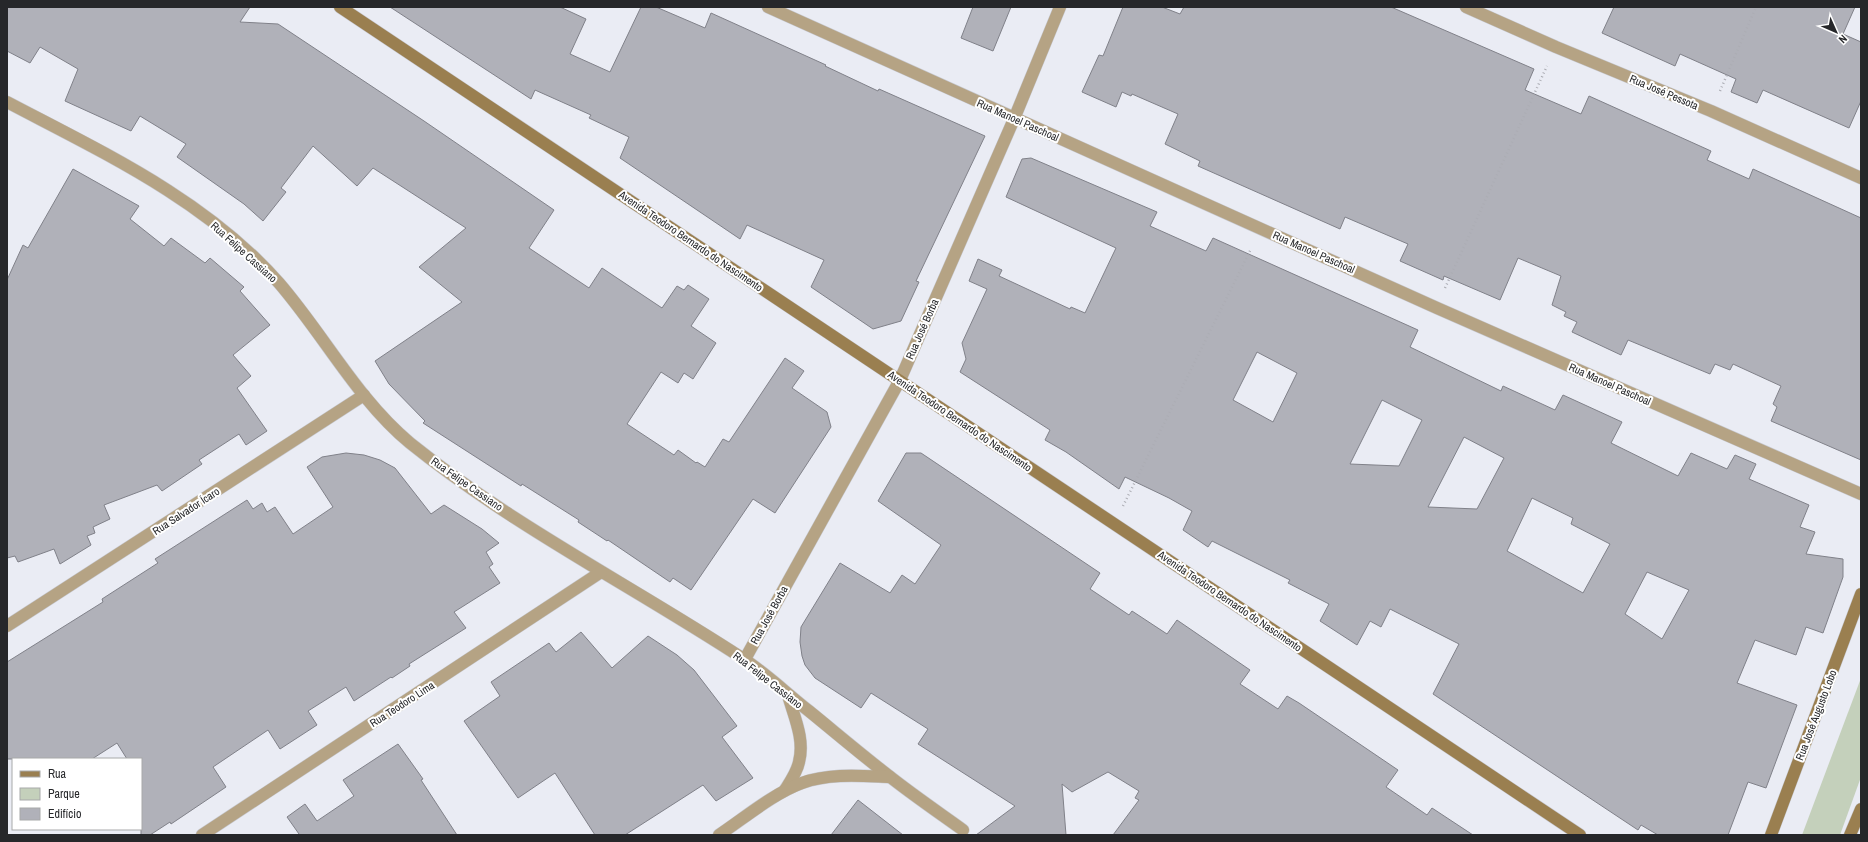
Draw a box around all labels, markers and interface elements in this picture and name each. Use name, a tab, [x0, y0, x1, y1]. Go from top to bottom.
north arrow	[1816, 12, 1856, 52]
text: N	[1836, 32, 1850, 46]
street label: Rua José Pessota	[1628, 71, 1700, 113]
street label: Rua Manoel Paschoal	[975, 96, 1061, 144]
street label: Avenida Teodoro Bernardo do Nascimento	[616, 187, 766, 295]
street label: Rua Felipe Cassiano	[208, 219, 280, 285]
street label: Rua Manoel Paschoal	[1271, 228, 1357, 276]
street label: Rua José Borba	[902, 297, 942, 361]
street label: Rua Manoel Paschoal	[1567, 360, 1653, 408]
street label: Avenida Teodoro Bernardo do Nascimento	[885, 367, 1035, 475]
street label: Rua Felipe Cassiano	[428, 454, 506, 514]
street label: Rua Salvador Ícaro	[150, 484, 222, 538]
street label: Avenida Teodoro Bernardo do Nascimento	[1155, 547, 1305, 655]
street label: Rua José Borba	[747, 583, 791, 647]
street label: Rua Felipe Cassiano	[730, 649, 806, 711]
street label: Rua José Augusto Lobo	[1792, 668, 1840, 762]
street label: Rua Teodoro Lima	[367, 678, 437, 730]
legend	[12, 758, 142, 830]
text: Rua	[48, 766, 67, 782]
text: Parque	[48, 786, 80, 802]
text: Edifício	[48, 806, 81, 822]

